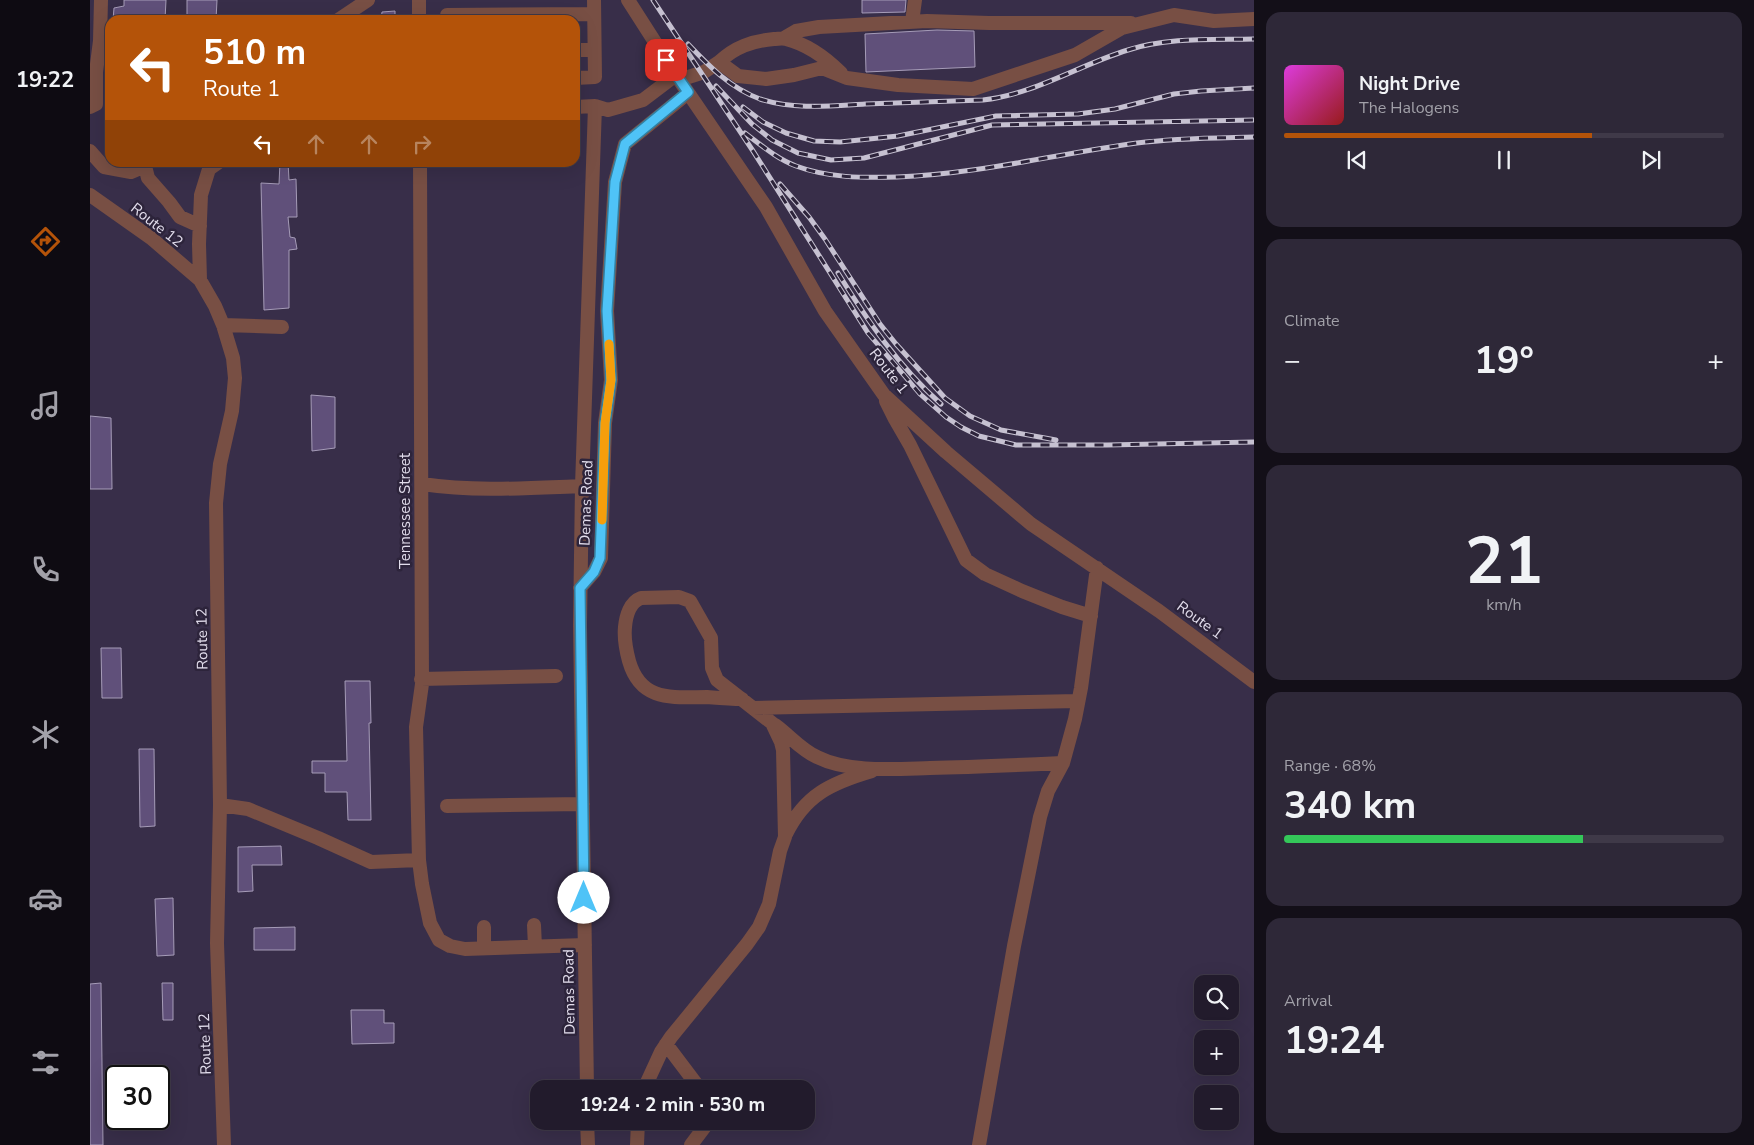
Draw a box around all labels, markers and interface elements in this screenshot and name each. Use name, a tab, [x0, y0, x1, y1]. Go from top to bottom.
text: 510 m	[203, 29, 306, 76]
icon: left	[120, 35, 185, 100]
pin	[645, 39, 687, 81]
icon: arrive	[652, 46, 680, 74]
text: 19:22	[16, 65, 74, 95]
text: Night Drive	[1359, 71, 1460, 97]
text: Route 1	[203, 74, 280, 104]
text: The Halogens	[1359, 97, 1459, 119]
icon: left	[249, 130, 277, 158]
icon: ahead	[302, 130, 330, 158]
icon: ahead	[355, 130, 383, 158]
icon: right	[408, 130, 436, 158]
icon: previous	[1343, 146, 1371, 174]
icon: pause	[1490, 146, 1518, 174]
icon: next	[1637, 146, 1665, 174]
street label: Route 12	[127, 198, 187, 252]
icon: directions	[28, 224, 63, 259]
text: Climate	[1284, 310, 1339, 332]
text: 19°	[1474, 335, 1534, 386]
text: −	[1284, 342, 1301, 380]
text: +	[1707, 342, 1724, 380]
street label: Route 1	[865, 344, 913, 398]
icon: music	[28, 388, 63, 423]
street label: Tennessee Street	[395, 452, 415, 569]
street label: Demas Road	[575, 460, 597, 546]
text: 21	[1465, 517, 1543, 606]
icon: phone	[28, 552, 63, 587]
text: km/h	[1486, 594, 1522, 616]
street label: Route 1	[1173, 596, 1227, 644]
street label: Route 12	[191, 608, 213, 670]
icon: climate	[28, 717, 63, 752]
text: Range · 68%	[1284, 755, 1376, 777]
text: 340 km	[1284, 780, 1416, 831]
position arrow	[557, 871, 609, 923]
icon: car	[28, 881, 63, 916]
street label: Demas Road	[558, 949, 580, 1035]
map controls	[1194, 975, 1239, 1130]
button: search	[1194, 975, 1239, 1020]
text: Arrival	[1284, 990, 1332, 1012]
street label: Route 12	[194, 1013, 216, 1075]
text: 19:24	[1284, 1015, 1385, 1066]
button: +	[1194, 1030, 1239, 1075]
icon: filters	[28, 1045, 63, 1080]
speed limit sign: 30	[105, 1065, 170, 1130]
button: −	[1194, 1085, 1239, 1130]
text: 19:24 · 2 min · 530 m	[580, 1092, 765, 1118]

